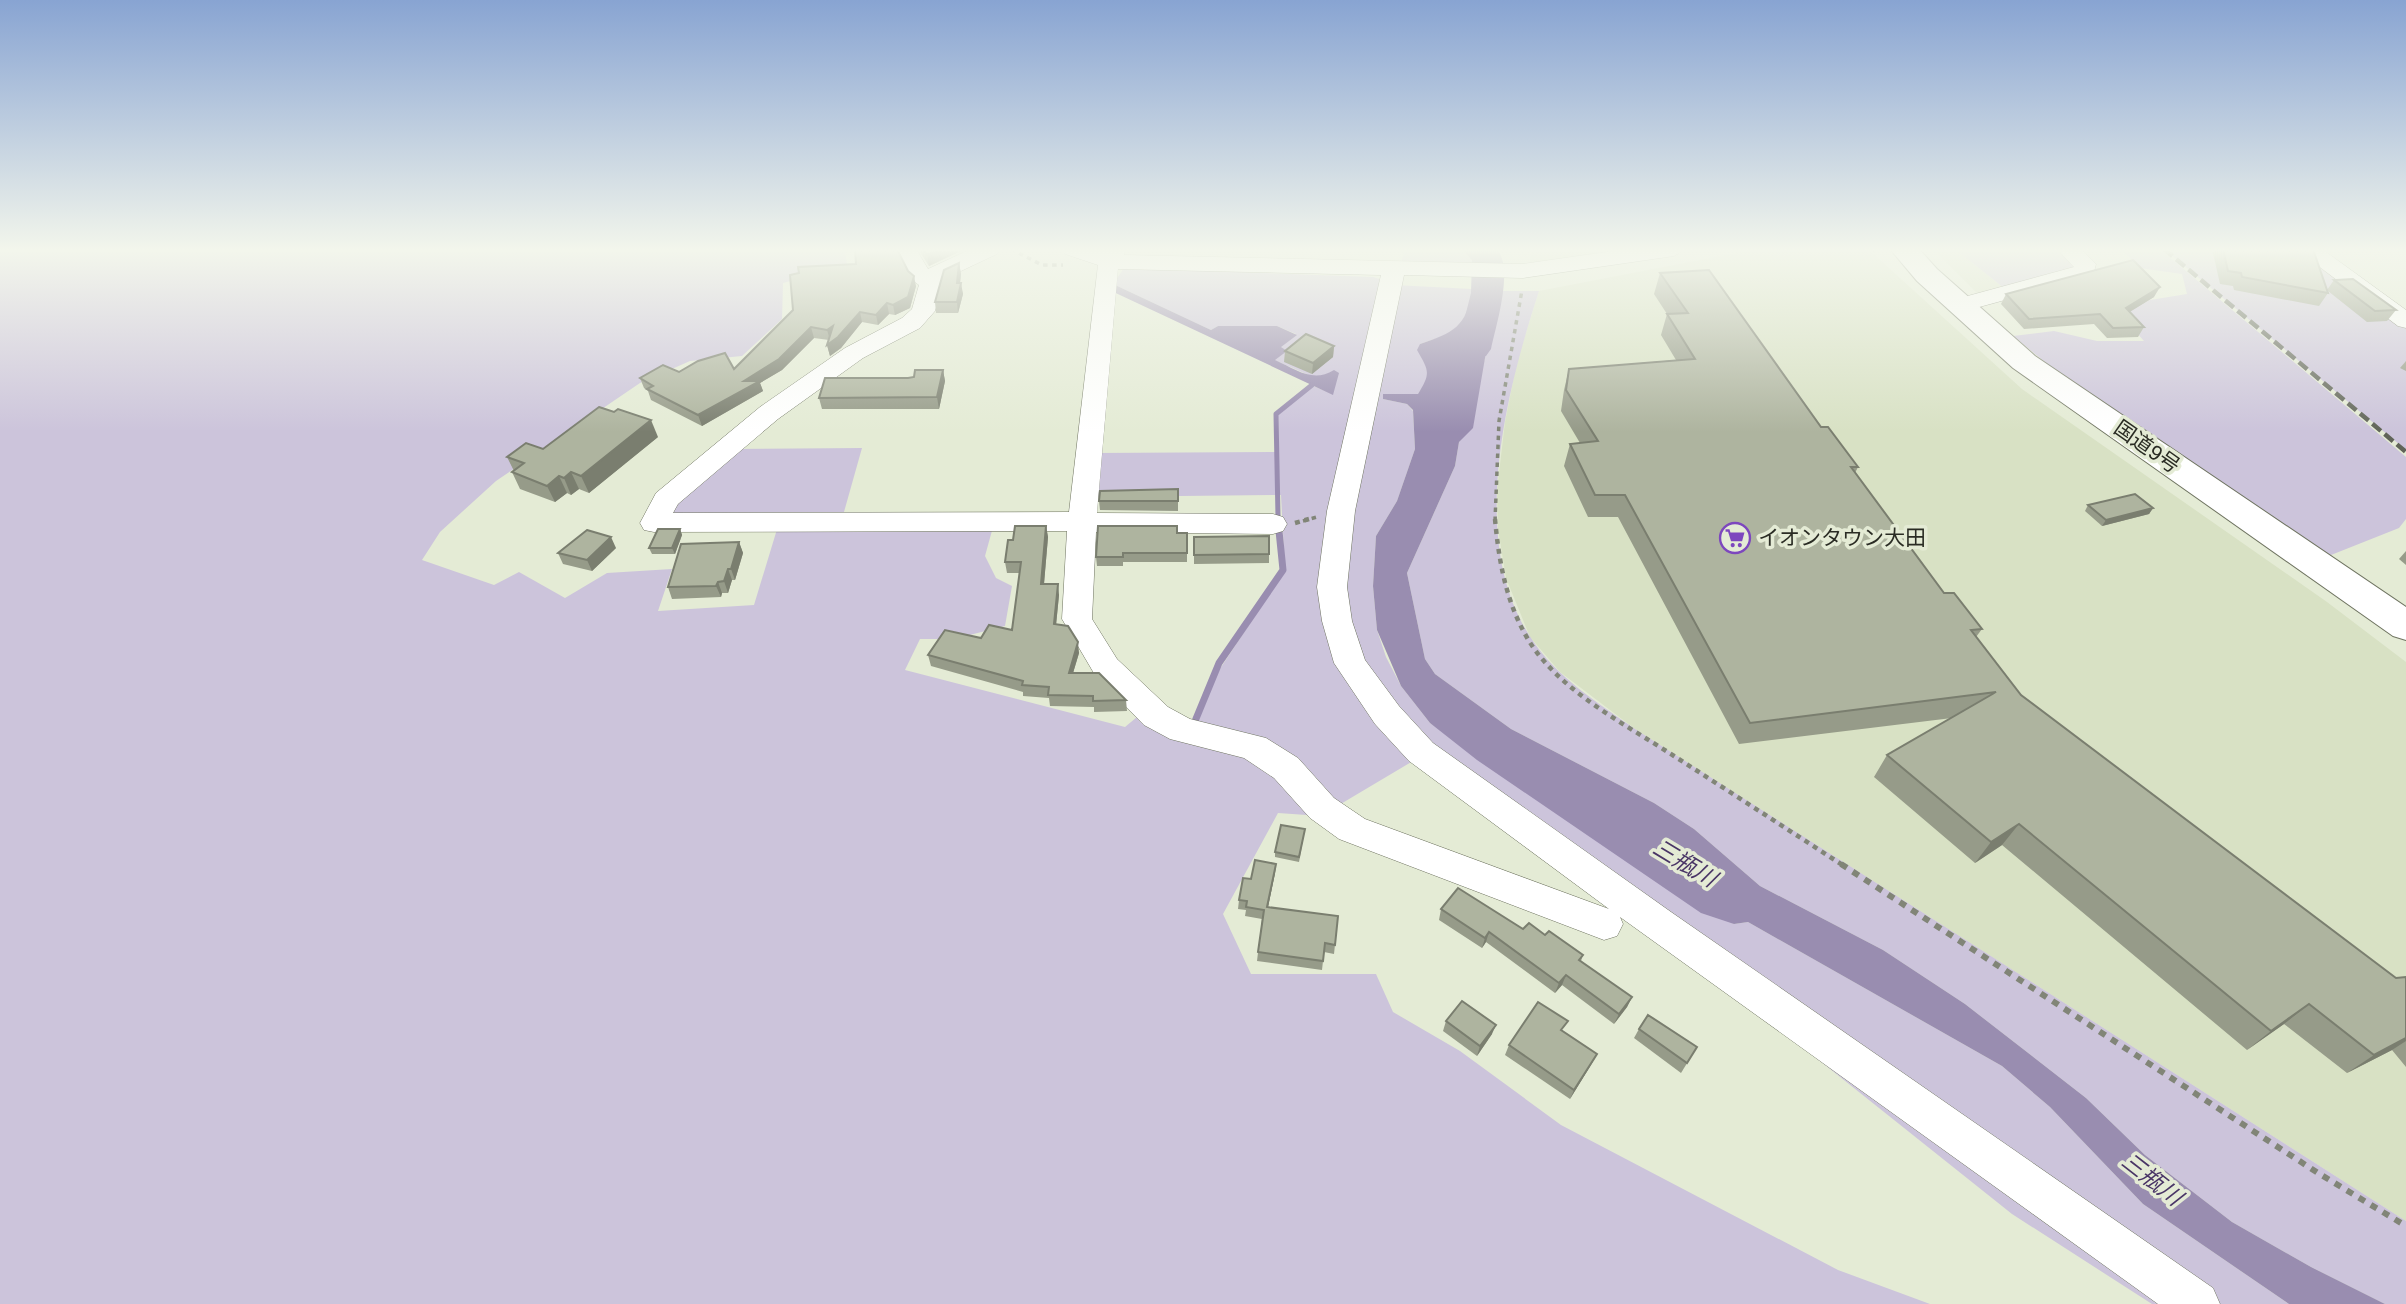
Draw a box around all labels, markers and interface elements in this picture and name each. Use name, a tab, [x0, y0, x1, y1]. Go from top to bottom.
street label: 国道9号	[2110, 416, 2184, 477]
supermarket icon: イオンタウン大田	[1718, 521, 1752, 555]
place label: イオンタウン大田	[1758, 526, 1926, 549]
water label: 三瓶川	[1649, 834, 1724, 893]
water label: 三瓶川	[2117, 1148, 2190, 1212]

